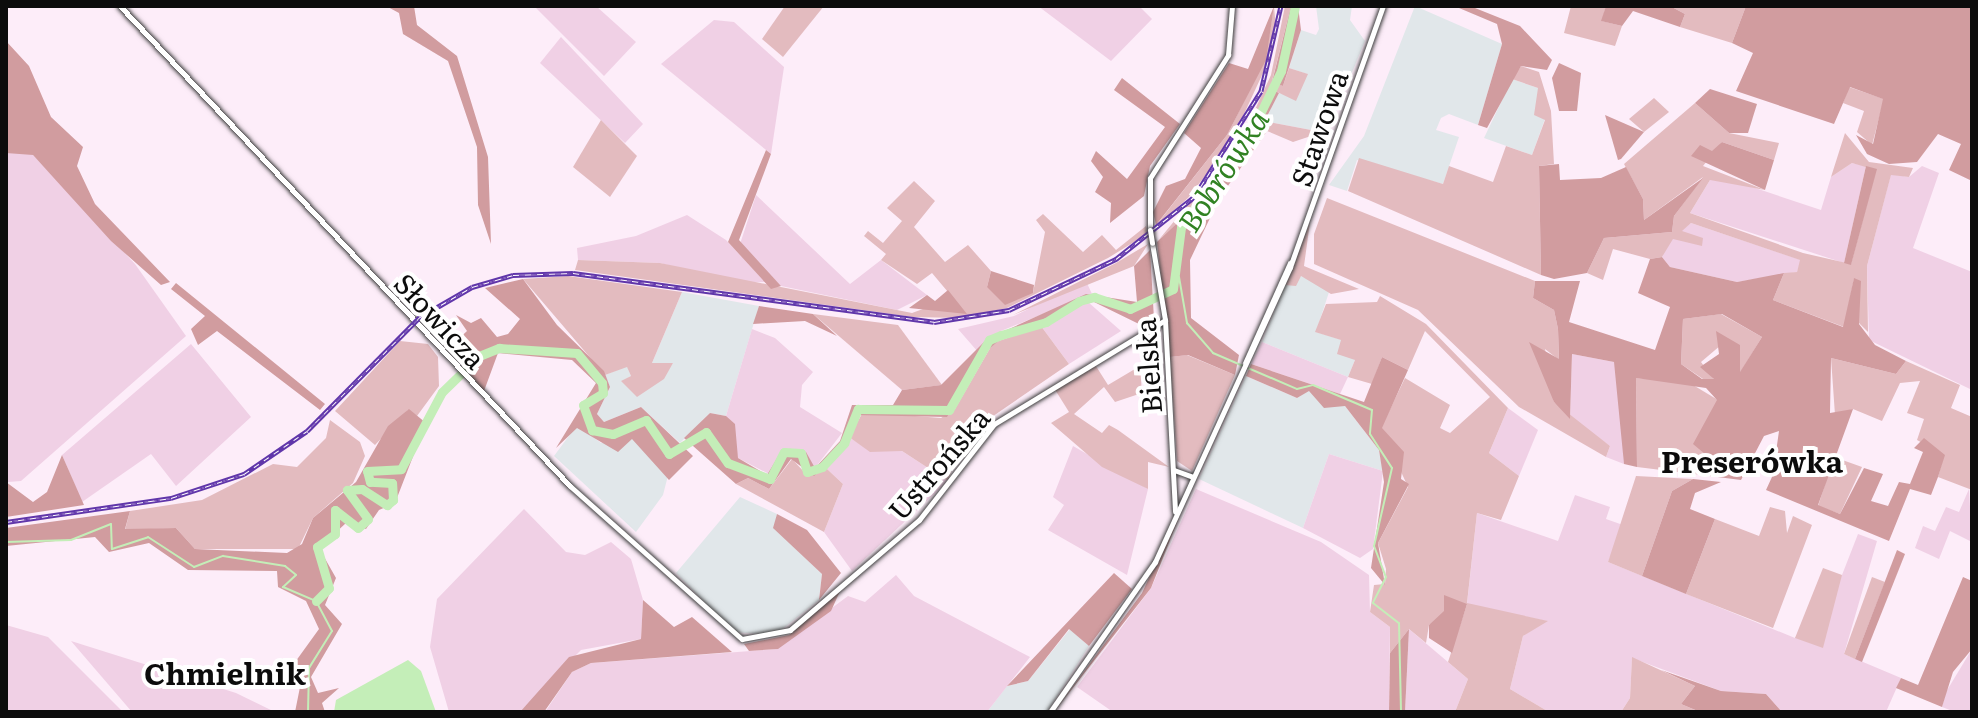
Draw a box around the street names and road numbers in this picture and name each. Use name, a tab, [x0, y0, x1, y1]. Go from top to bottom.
street label: Stawowa	[1283, 66, 1353, 190]
street label: Słowicza	[388, 265, 494, 375]
street label: Bielska	[1127, 317, 1167, 415]
street label: Ustrońska	[880, 400, 996, 526]

